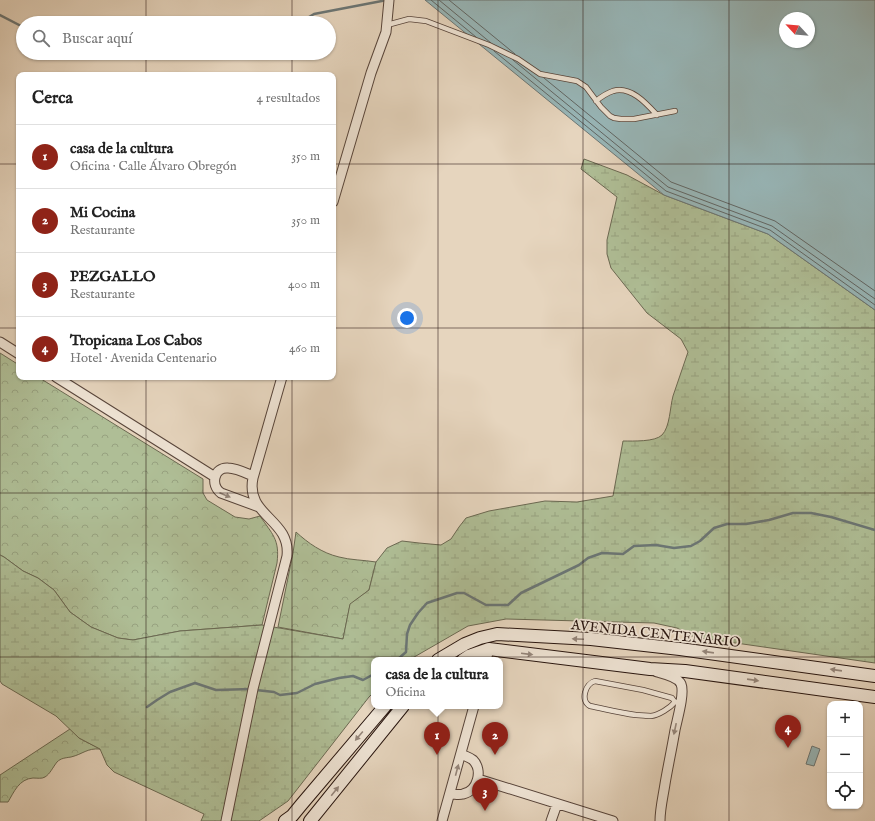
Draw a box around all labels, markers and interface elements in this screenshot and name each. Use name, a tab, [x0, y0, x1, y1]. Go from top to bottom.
north arrow	[779, 12, 815, 48]
search box	[16, 16, 336, 60]
icon: search	[30, 27, 52, 49]
text: Buscar aquí	[62, 29, 132, 48]
text: Cerca	[32, 88, 73, 109]
text: 4 resultados	[257, 90, 320, 107]
text: casa de la cultura	[70, 139, 173, 158]
text: 1	[43, 148, 47, 165]
text: 350 m	[291, 148, 320, 165]
text: Oficina · Calle Álvaro Obregón	[70, 158, 237, 175]
text: Mi Cocina	[70, 203, 135, 222]
text: 2	[42, 212, 48, 229]
text: 350 m	[291, 212, 320, 229]
text: Restaurante	[70, 222, 135, 239]
text: PEZGALLO	[70, 267, 155, 286]
text: 3	[43, 276, 47, 293]
text: 400 m	[288, 276, 320, 293]
text: Restaurante	[70, 286, 135, 303]
your location	[397, 308, 417, 328]
text: Tropicana Los Cabos	[70, 331, 202, 350]
text: 4	[42, 340, 48, 357]
text: 460 m	[289, 340, 320, 357]
text: Hotel · Avenida Centenario	[70, 350, 217, 367]
one-way arrow	[220, 492, 232, 498]
street label: AVENIDA CENTENARIO	[569, 616, 742, 652]
one-way arrow	[572, 635, 584, 642]
one-way arrow	[702, 649, 714, 655]
one-way arrow	[521, 651, 533, 657]
popup	[371, 657, 503, 709]
text: casa de la cultura	[385, 665, 489, 684]
one-way arrow	[830, 667, 842, 673]
one-way arrow	[747, 677, 759, 684]
text: Oficina	[385, 684, 425, 701]
map controls	[827, 701, 863, 809]
button: +	[827, 701, 863, 737]
pin: 4	[775, 715, 801, 748]
pin: 1	[424, 722, 450, 755]
pin: 2	[482, 722, 508, 755]
one-way arrow	[672, 723, 678, 736]
one-way arrow	[355, 730, 364, 741]
button: −	[827, 737, 863, 773]
one-way arrow	[454, 764, 460, 776]
button: locate	[827, 773, 863, 809]
pin: 3	[472, 778, 498, 811]
one-way arrow	[331, 785, 339, 796]

